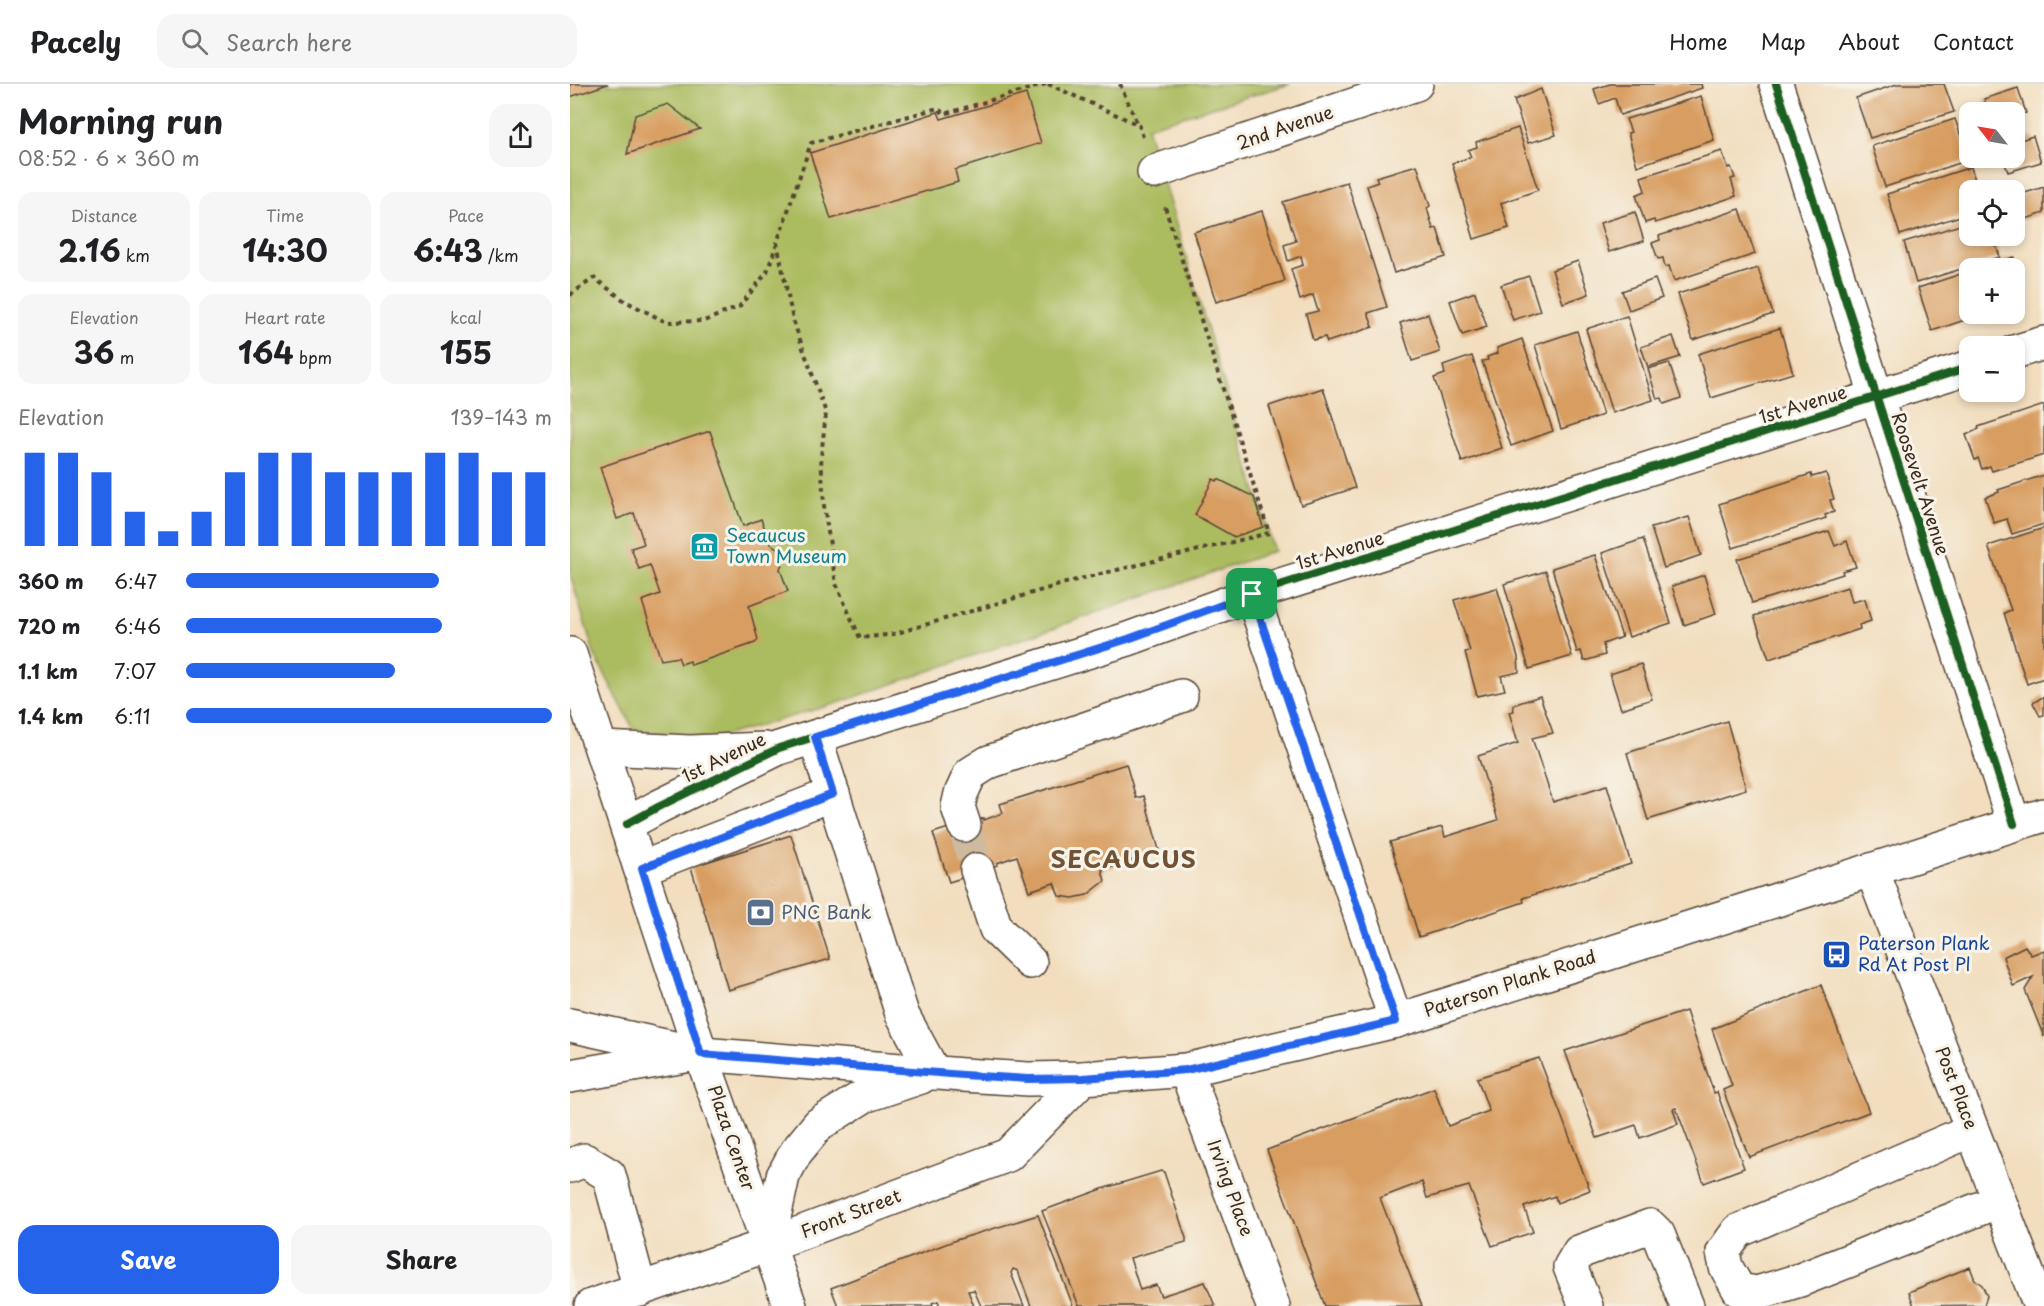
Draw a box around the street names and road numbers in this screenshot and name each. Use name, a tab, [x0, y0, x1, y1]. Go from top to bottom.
street label: 2nd Avenue	[1233, 97, 1337, 156]
street label: 1st Avenue	[1755, 377, 1850, 430]
street label: Roosevelt Avenue	[1886, 409, 1957, 559]
street label: 1st Avenue	[1292, 523, 1387, 576]
street label: 1st Avenue	[677, 725, 770, 789]
street label: Paterson Plank Road	[1420, 942, 1599, 1023]
street label: Post Place	[1929, 1042, 1986, 1133]
street label: Plaza Center	[702, 1081, 763, 1194]
street label: Irving Place	[1201, 1135, 1261, 1240]
street label: Front Street	[797, 1181, 904, 1244]

